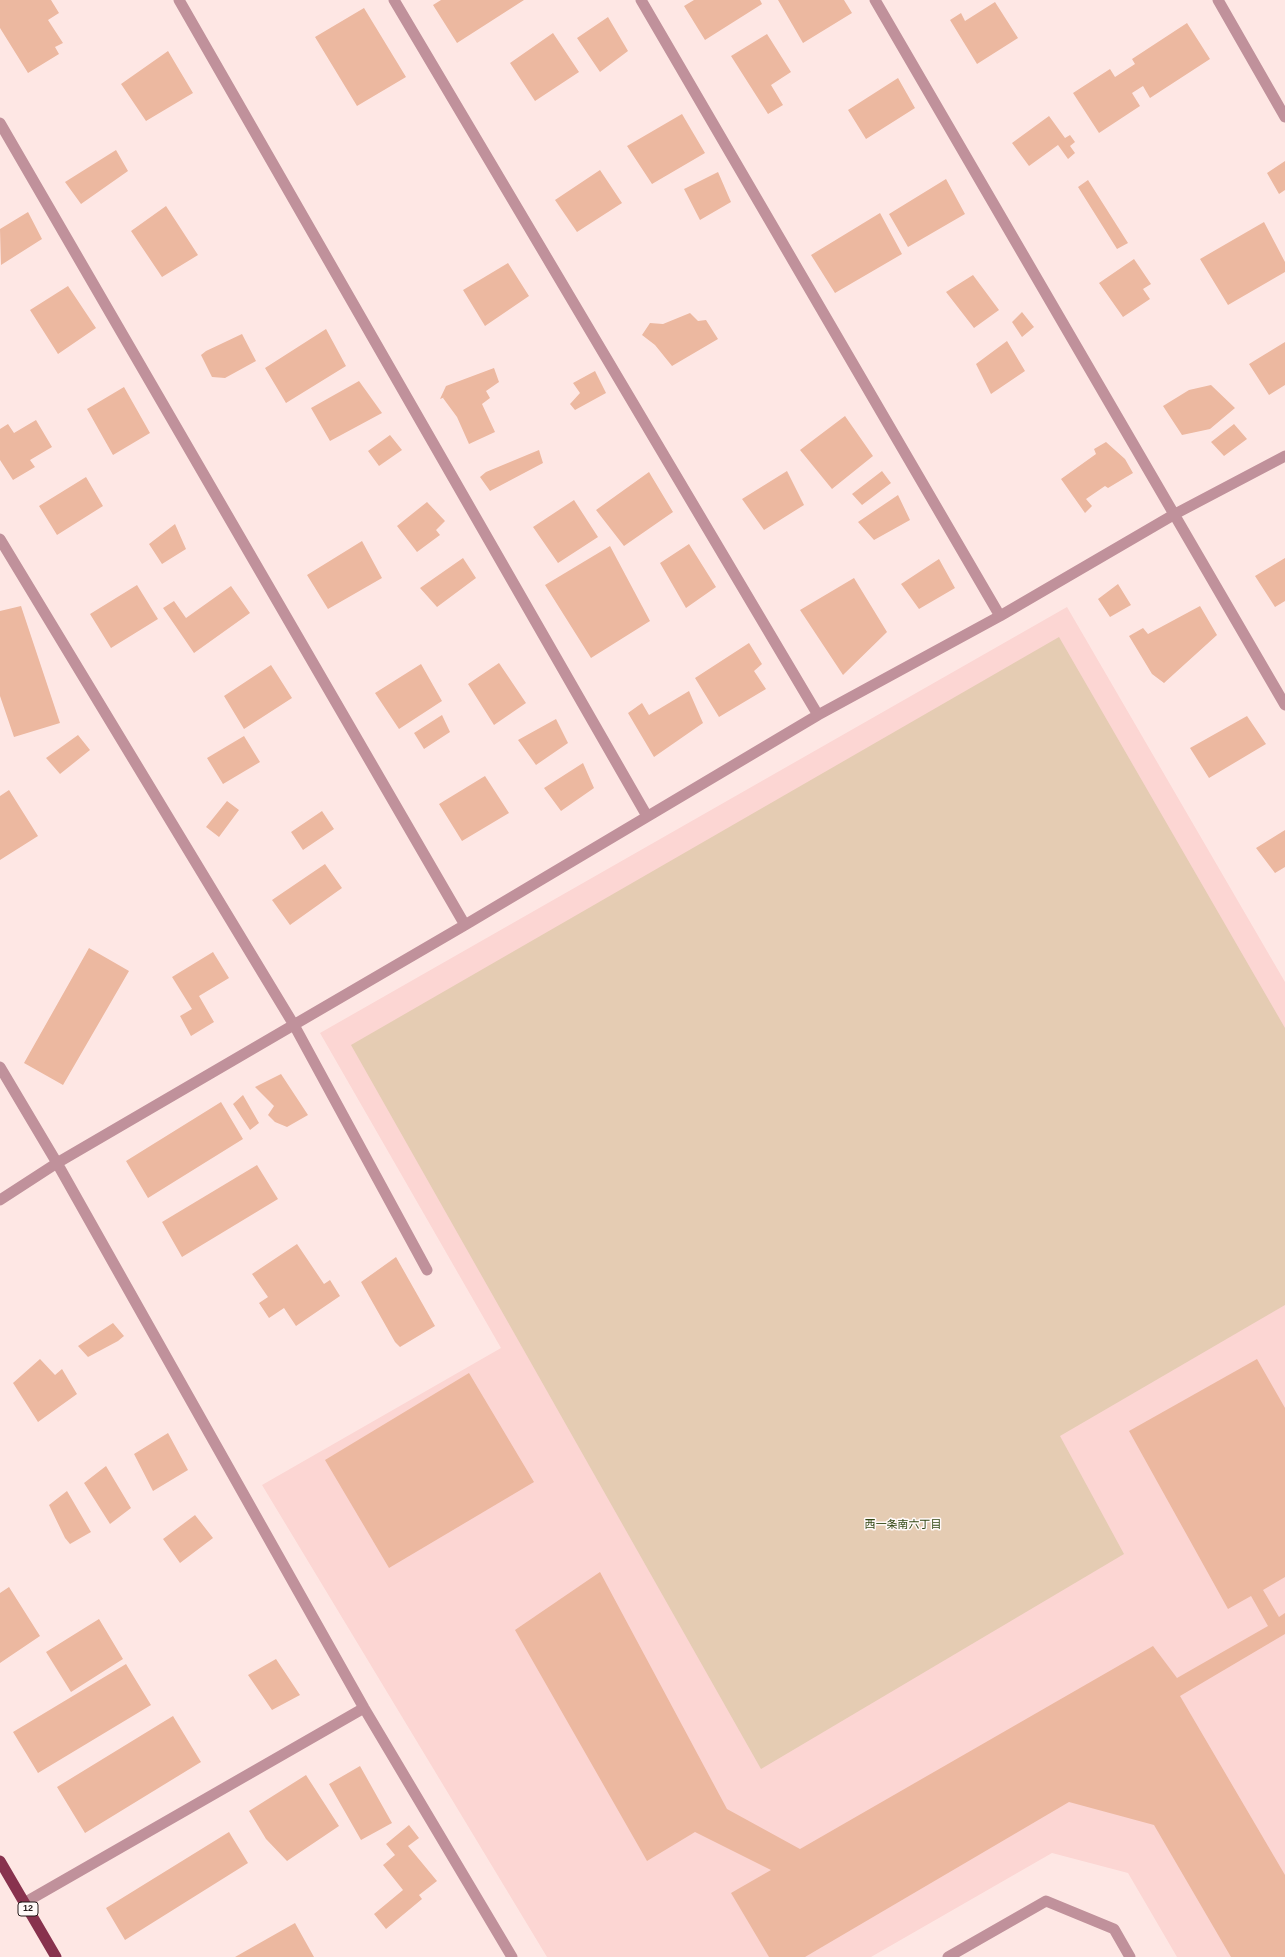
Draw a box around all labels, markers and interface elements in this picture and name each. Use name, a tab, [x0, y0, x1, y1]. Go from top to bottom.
district label: 西一条南六丁目	[865, 1518, 941, 1532]
road number: 12	[18, 1902, 38, 1916]

